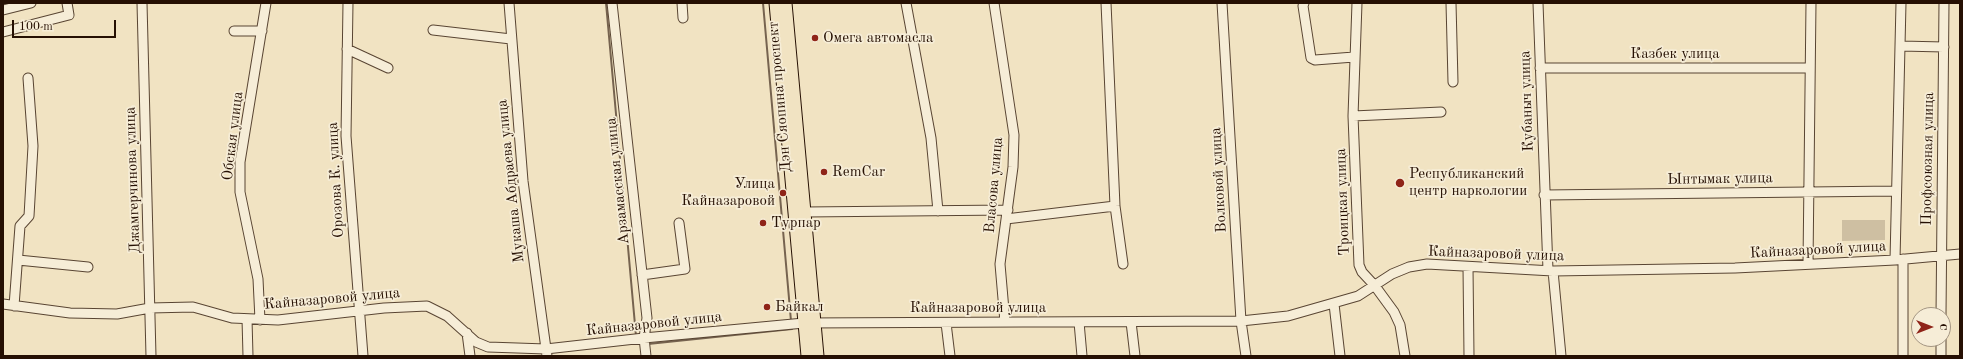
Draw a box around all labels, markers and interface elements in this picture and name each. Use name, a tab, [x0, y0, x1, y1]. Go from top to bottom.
scale bar	[14, 12, 118, 38]
text: 100 m	[19, 21, 53, 33]
street label: Дэн Сяопина проспект	[764, 21, 796, 173]
place label: Омега автомасла	[823, 29, 933, 47]
marker: Омега автомасла	[810, 33, 820, 43]
street label: Казбек улица	[1630, 45, 1720, 63]
street label: Кубаныч улица	[1516, 50, 1538, 152]
street label: Обская улица	[219, 90, 247, 182]
street label: Профсоюзная улица	[1918, 92, 1938, 226]
street label: Мукаша Абдраева улица	[493, 99, 529, 263]
street label: Джамгерчинова улица	[121, 106, 145, 254]
street label: Арзамасская улица	[602, 117, 634, 245]
street label: Орозова К. улица	[324, 122, 348, 238]
street label: Волковой улица	[1207, 127, 1231, 233]
street label: Власова улица	[981, 136, 1007, 234]
street label: Троицкая улица	[1332, 148, 1354, 256]
place label: RemCar	[832, 163, 885, 181]
place label: Республиканский центр наркологии	[1409, 165, 1527, 200]
marker: RemCar	[819, 167, 829, 177]
street label: Ынтымак улица	[1667, 169, 1773, 189]
place label: Улица Кайназаровой	[681, 175, 775, 210]
marker: Республиканский центр наркологии	[1394, 177, 1406, 189]
marker: Улица Кайназаровой	[778, 188, 788, 198]
place label: Турпар	[771, 214, 821, 232]
marker: Турпар	[758, 218, 768, 228]
street label: Кайназаровой улица	[1749, 237, 1887, 263]
street label: Кайназаровой улица	[1428, 243, 1564, 265]
street label: Кайназаровой улица	[263, 284, 401, 314]
place label: Байкал	[775, 298, 824, 316]
street label: Кайназаровой улица	[910, 299, 1046, 317]
marker: Байкал	[762, 302, 772, 312]
north arrow	[1911, 307, 1951, 347]
street label: Кайназаровой улица	[585, 308, 723, 340]
text: С	[1937, 323, 1948, 331]

